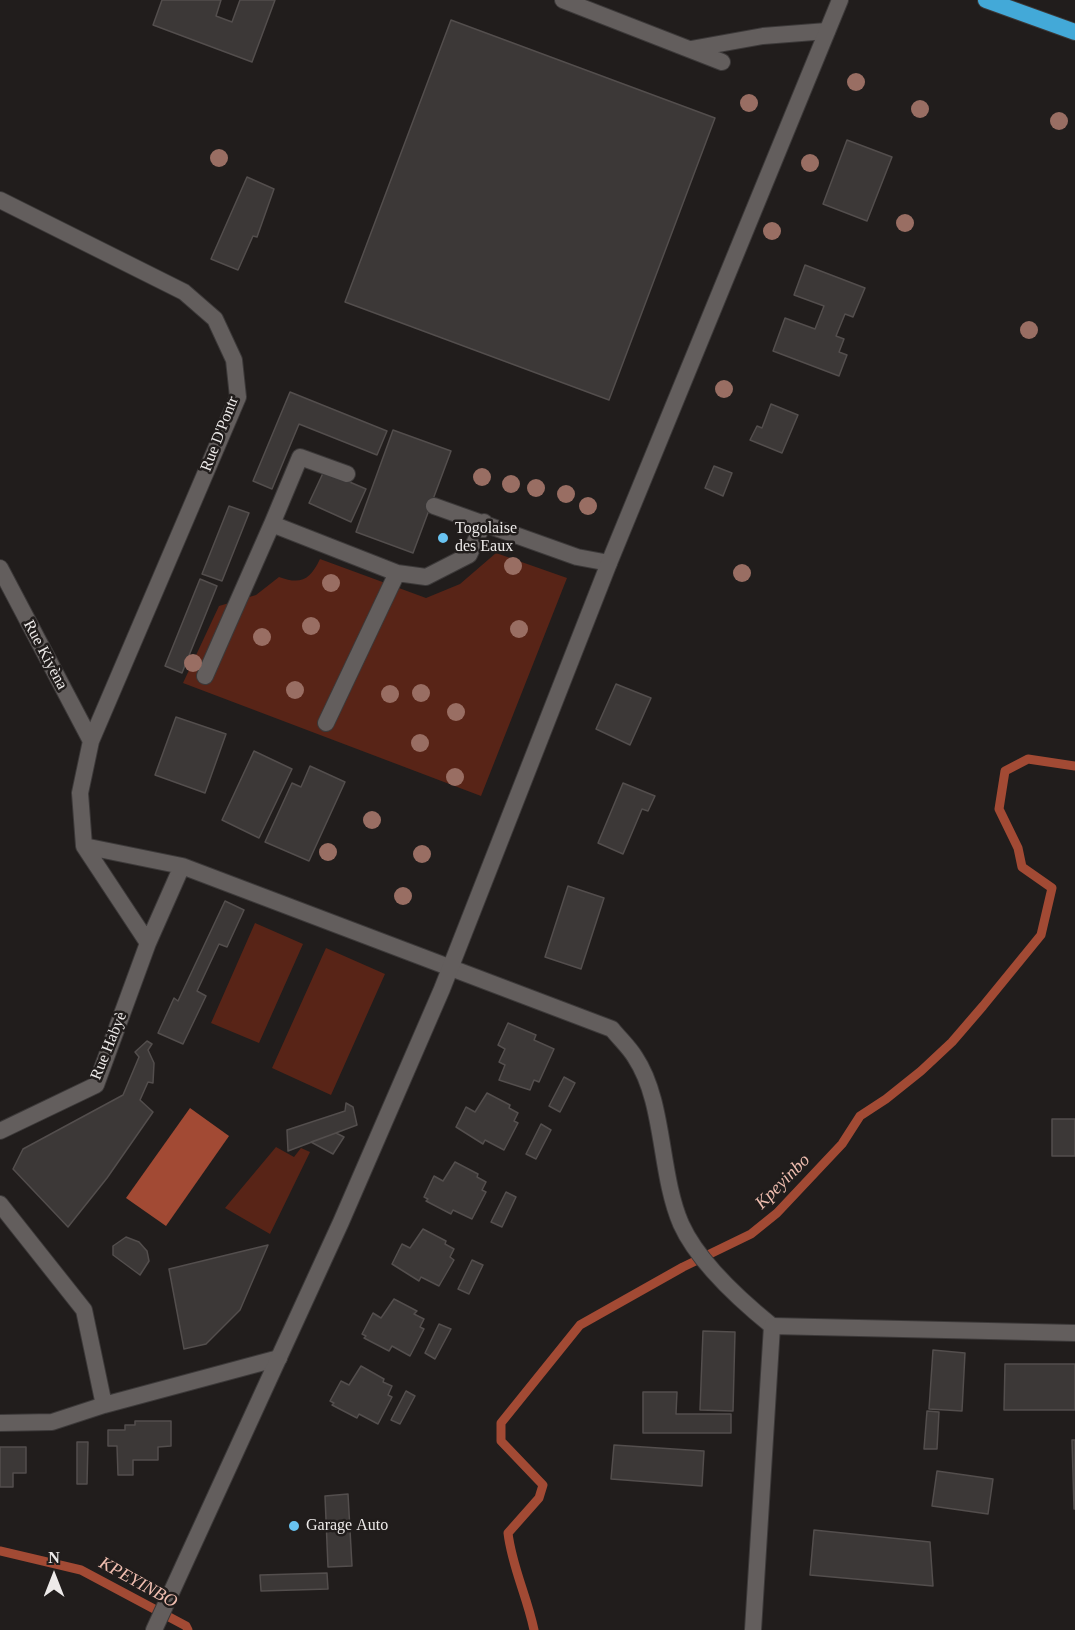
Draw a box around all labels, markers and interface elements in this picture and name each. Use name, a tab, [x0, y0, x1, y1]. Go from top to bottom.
street label: Rue D'Pontr	[197, 394, 243, 474]
place label: Togolaise des Eaux	[455, 519, 517, 557]
marker: Togolaise des Eaux	[436, 531, 450, 545]
street label: Rue Kiyèna	[19, 617, 71, 693]
street label: Rue Habyè	[87, 1009, 131, 1083]
water label: Kpeyinbo	[751, 1150, 815, 1214]
place label: Garage Auto	[306, 1516, 388, 1536]
marker: Garage Auto	[287, 1519, 301, 1533]
north arrow	[24, 1546, 84, 1606]
text: N	[48, 1549, 60, 1566]
water label: KPEYINBO	[95, 1553, 181, 1613]

